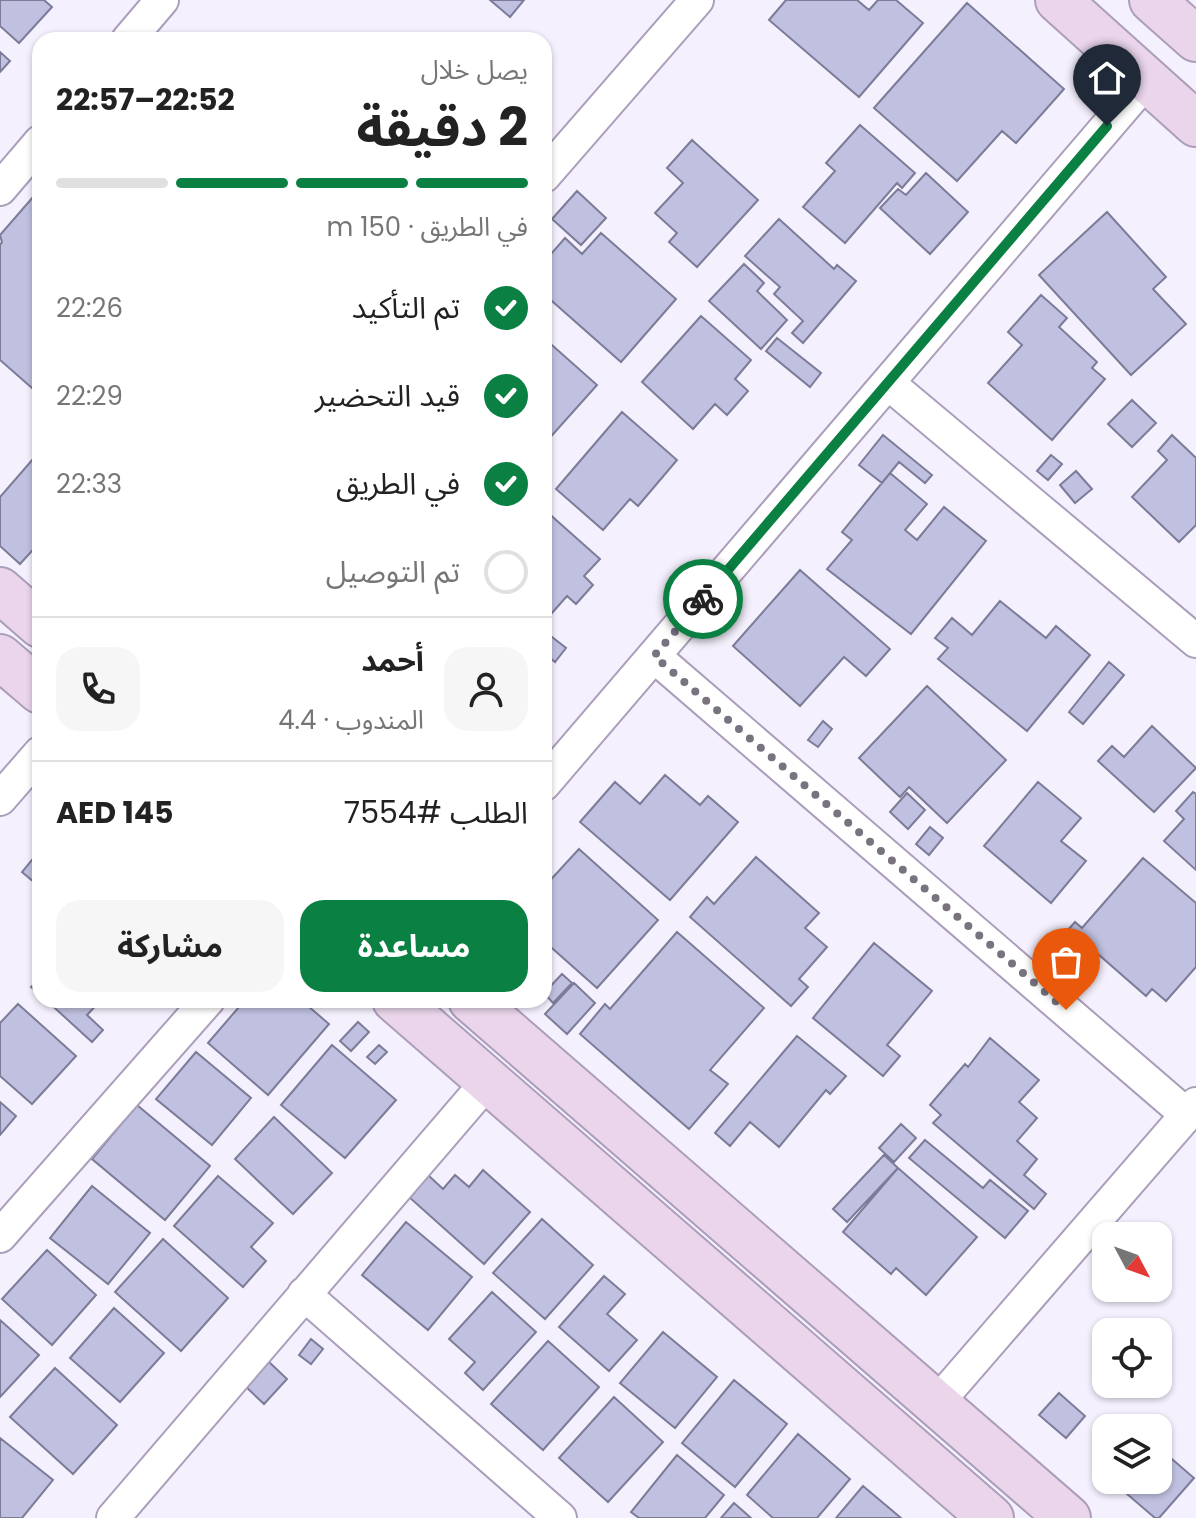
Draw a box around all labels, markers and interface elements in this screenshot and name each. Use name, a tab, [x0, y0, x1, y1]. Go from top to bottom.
pin	[1073, 44, 1141, 126]
text: يصل خلال	[421, 52, 528, 88]
icon: home	[1085, 56, 1129, 100]
text: 22:52–22:57	[56, 78, 235, 121]
text: 2 دقيقة	[356, 91, 528, 164]
text: في الطريق · 150 m	[326, 209, 528, 245]
text: تم التأكيد	[352, 286, 460, 329]
icon: check	[484, 286, 528, 330]
text: 22:26	[56, 290, 123, 326]
text: قيد التحضير	[315, 374, 460, 417]
icon: check	[484, 374, 528, 418]
text: 22:29	[56, 378, 123, 414]
text: في الطريق	[336, 462, 460, 505]
icon: check	[484, 462, 528, 506]
text: 22:33	[56, 466, 122, 502]
text: تم التوصيل	[326, 550, 460, 593]
courier	[663, 559, 743, 639]
icon: bike	[681, 577, 725, 621]
text: أحمد	[361, 639, 424, 682]
button: phone	[56, 647, 140, 731]
button: person	[444, 647, 528, 731]
text: المندوب · 4.4	[278, 702, 424, 738]
text: AED 145	[56, 791, 174, 834]
text: الطلب #7554	[344, 791, 528, 834]
button: مشاركة	[56, 900, 284, 992]
button: مساعدة	[300, 900, 528, 992]
pin	[1032, 928, 1100, 1010]
icon: bag	[1044, 940, 1088, 984]
north arrow	[1092, 1222, 1172, 1302]
map controls	[1092, 1222, 1172, 1494]
button: locate	[1092, 1318, 1172, 1398]
button: layers	[1092, 1414, 1172, 1494]

